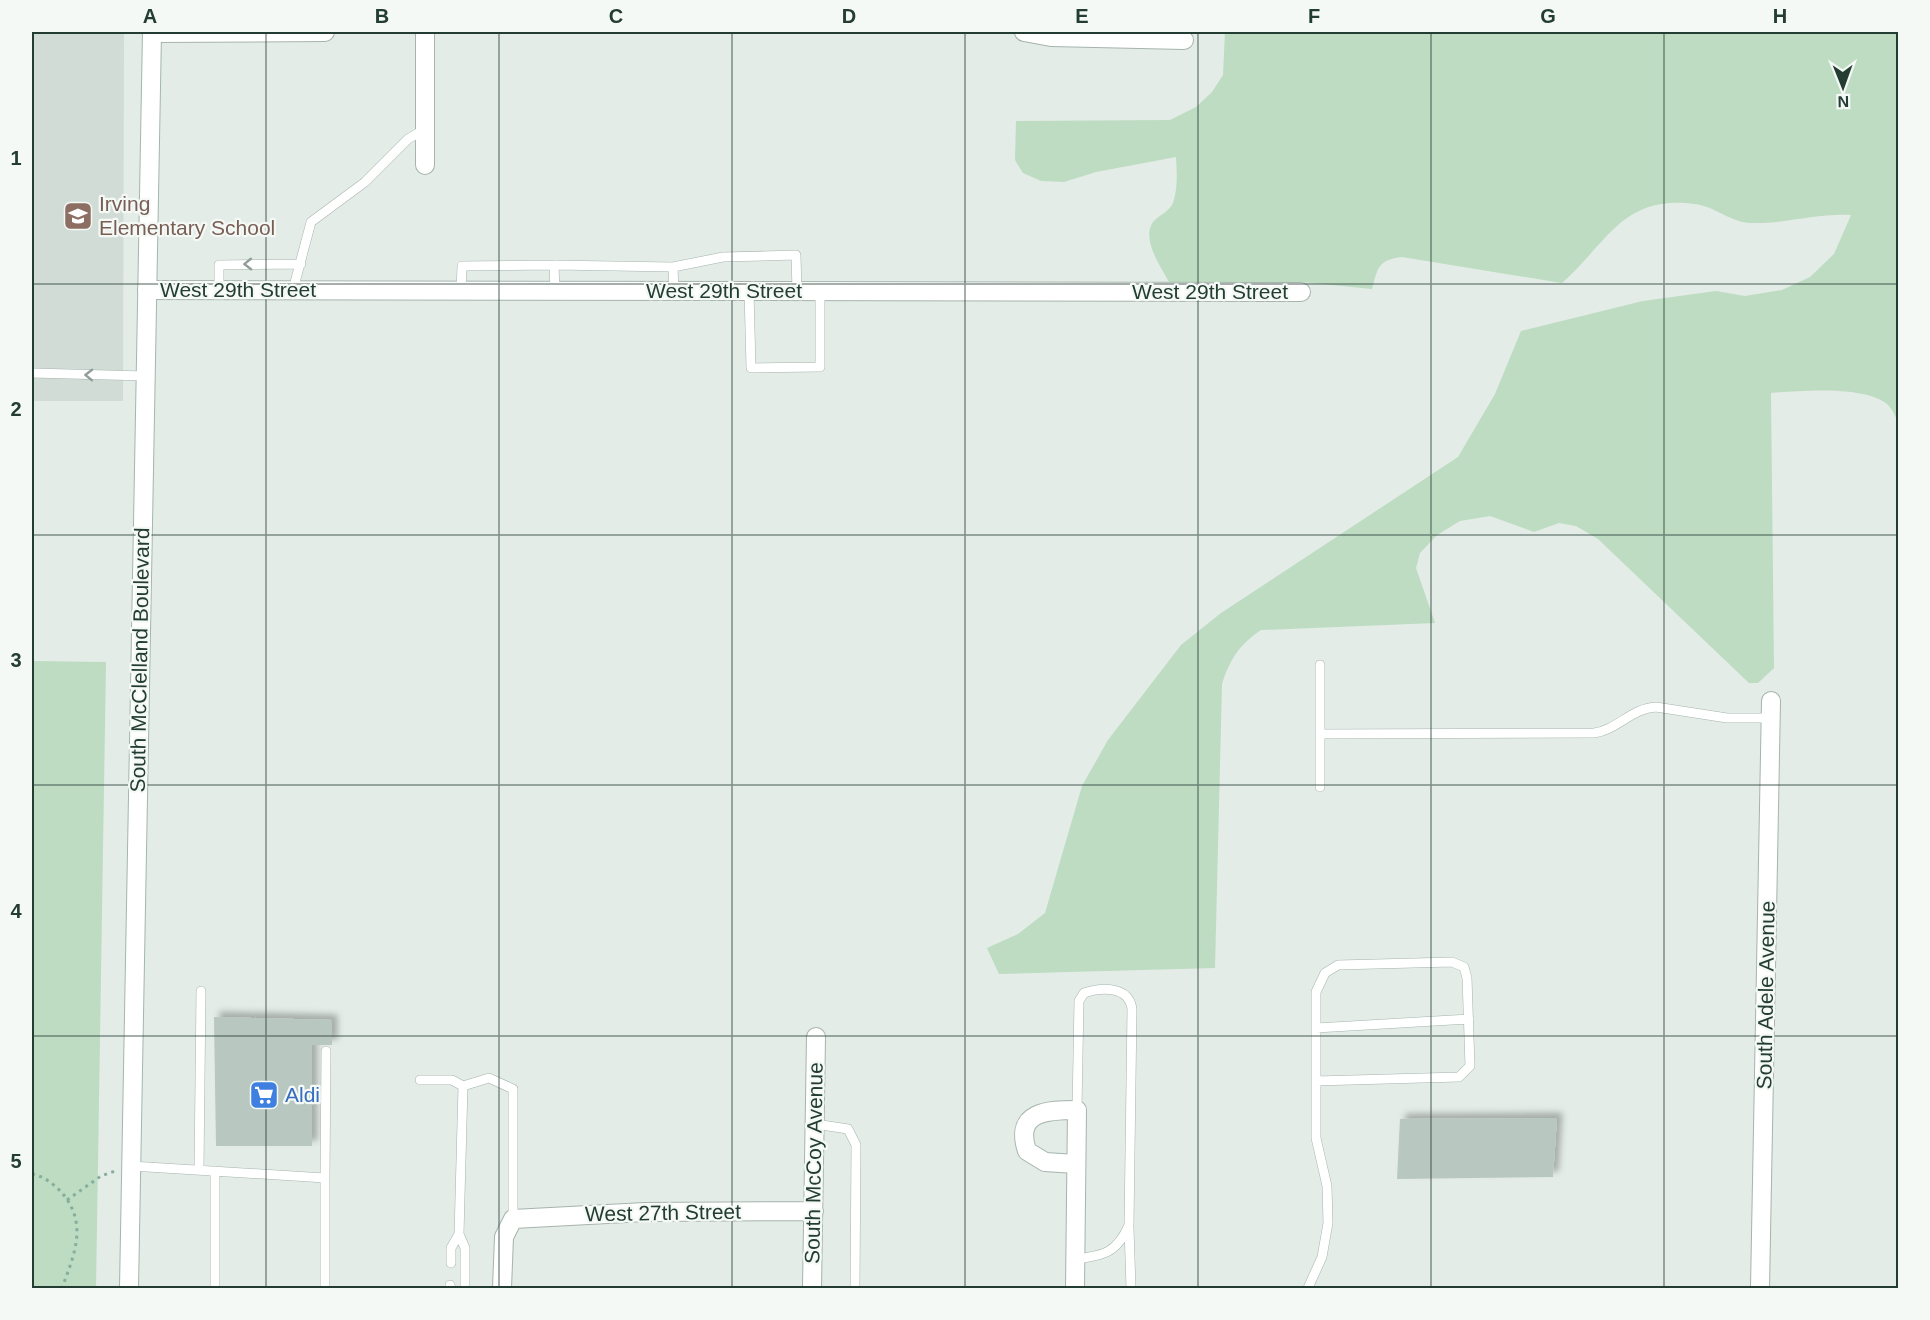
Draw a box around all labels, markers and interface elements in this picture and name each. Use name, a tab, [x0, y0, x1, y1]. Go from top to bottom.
text: A	[143, 5, 157, 27]
text: B	[375, 5, 389, 27]
text: C	[609, 5, 623, 27]
text: D	[842, 5, 856, 27]
text: E	[1075, 5, 1089, 27]
text: F	[1308, 5, 1320, 27]
text: G	[1540, 5, 1556, 27]
text: H	[1773, 5, 1787, 27]
north arrow	[1813, 57, 1873, 117]
text: N	[1837, 93, 1849, 110]
text: 1	[10, 147, 22, 169]
place label: Irving Elementary School	[99, 192, 275, 239]
school or university icon: Irving Elementary School	[62, 200, 94, 232]
one-way arrow	[243, 258, 252, 271]
street label: West 29th Street	[160, 278, 316, 301]
street label: West 29th Street	[646, 279, 802, 302]
street label: West 29th Street	[1132, 280, 1288, 303]
one-way arrow	[84, 369, 93, 381]
text: 2	[10, 398, 22, 420]
street label: South McClelland Boulevard	[126, 527, 153, 793]
text: 3	[10, 649, 22, 671]
text: 4	[10, 900, 22, 922]
street label: South Adele Avenue	[1752, 900, 1779, 1090]
street label: South McCoy Avenue	[800, 1062, 827, 1264]
supermarket icon: Aldi	[248, 1079, 280, 1111]
place label: Aldi	[285, 1083, 320, 1106]
text: 5	[10, 1150, 22, 1172]
street label: West 27th Street	[585, 1200, 741, 1225]

